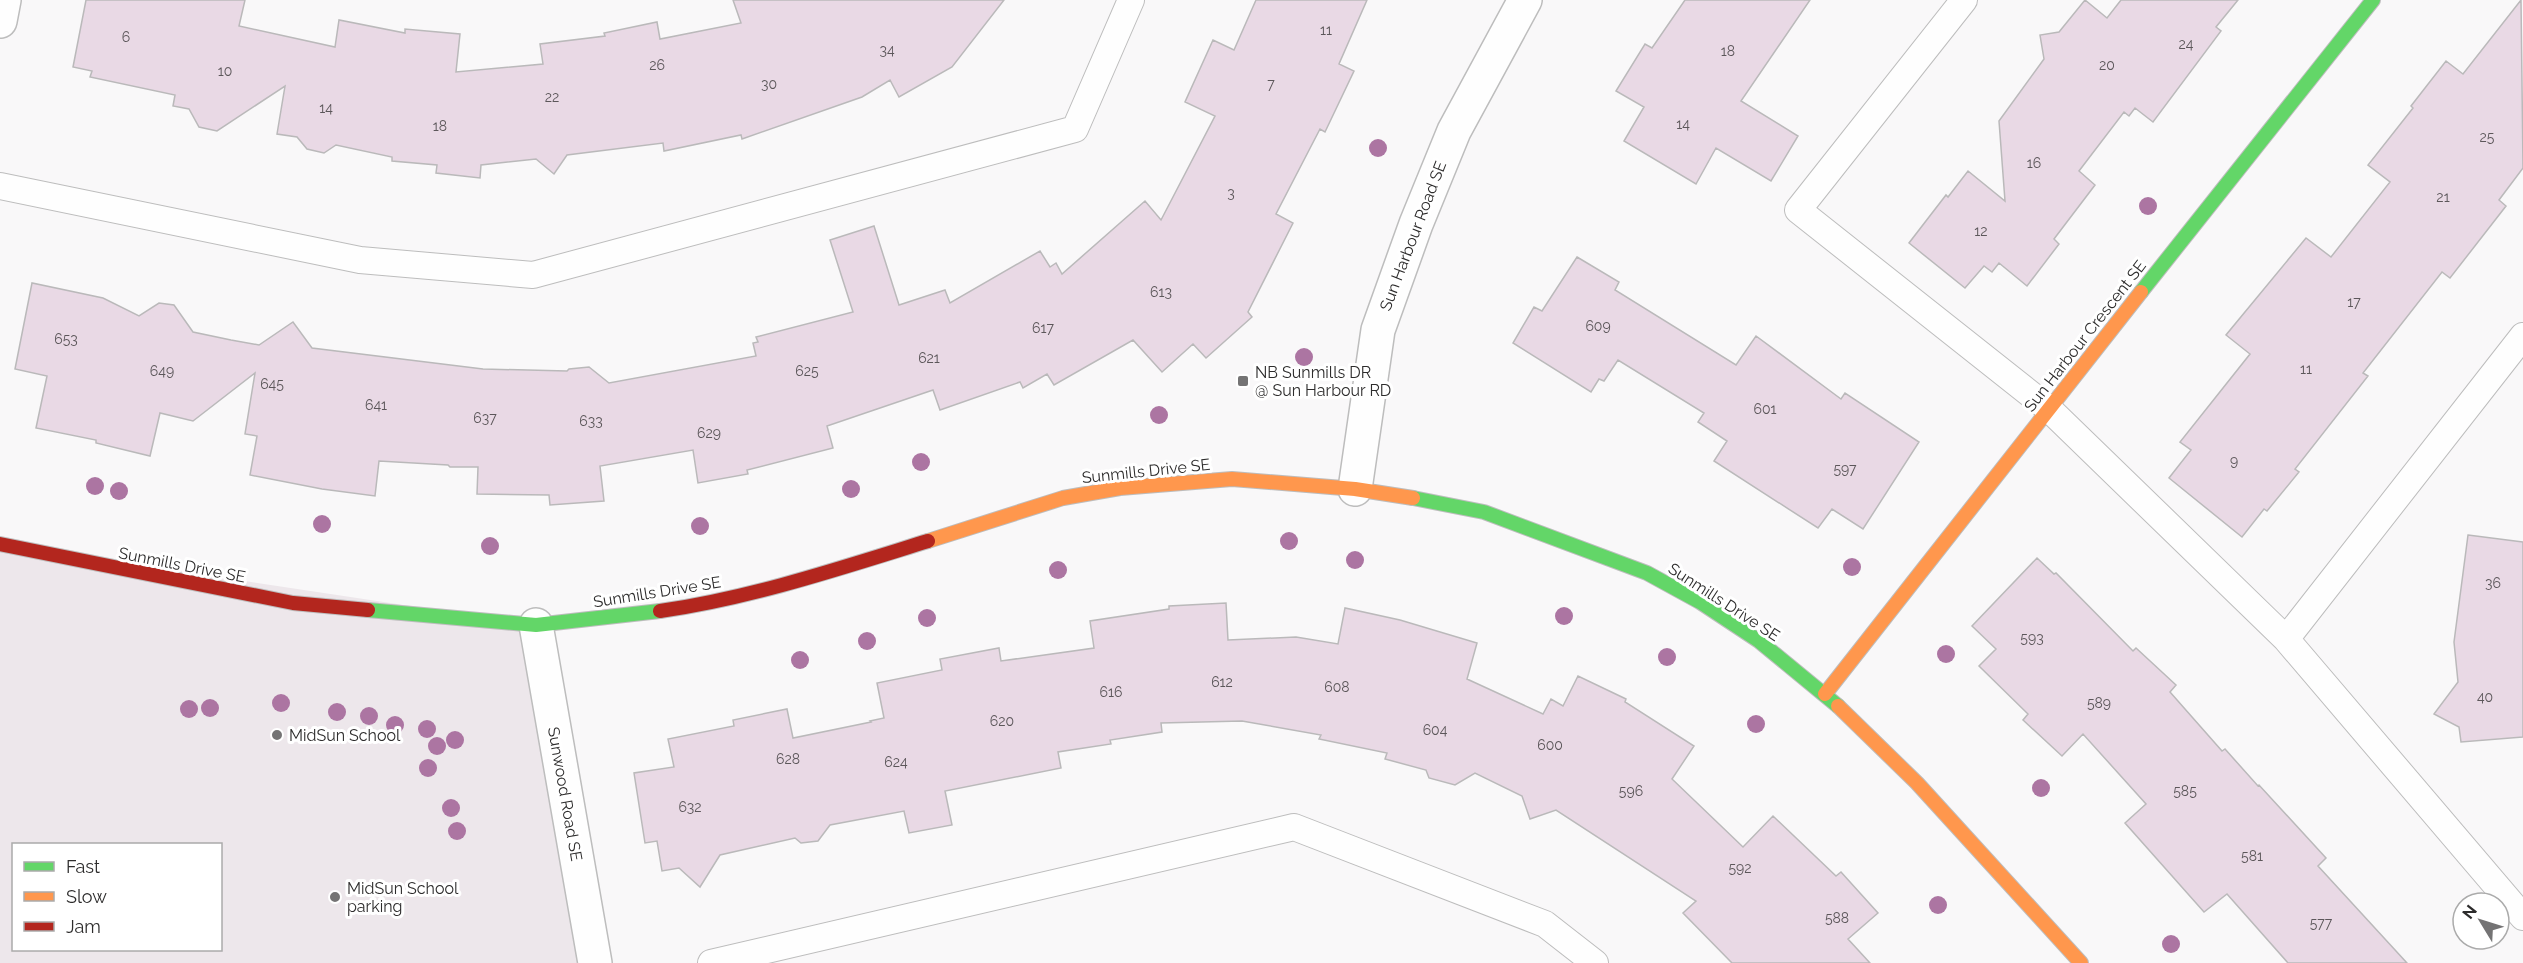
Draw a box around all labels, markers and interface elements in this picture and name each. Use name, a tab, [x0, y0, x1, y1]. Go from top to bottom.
house number: 11	[1320, 22, 1332, 38]
house number: 6	[122, 29, 130, 45]
house number: 24	[2179, 36, 2194, 52]
house number: 34	[879, 42, 895, 58]
house number: 18	[1721, 43, 1735, 59]
house number: 26	[649, 57, 665, 73]
house number: 20	[2099, 57, 2115, 73]
house number: 10	[218, 63, 232, 79]
house number: 30	[761, 76, 777, 92]
house number: 7	[1267, 76, 1275, 92]
house number: 22	[545, 89, 559, 105]
house number: 14	[319, 100, 333, 116]
house number: 14	[1676, 116, 1690, 132]
house number: 18	[433, 118, 447, 134]
house number: 25	[2480, 129, 2495, 145]
house number: 16	[2027, 155, 2041, 171]
street label: Sun Harbour Road SE	[1376, 158, 1450, 314]
house number: 3	[1227, 185, 1235, 201]
house number: 21	[2436, 189, 2450, 205]
house number: 12	[1974, 223, 1988, 239]
street label: Sun Harbour Crescent SE	[2020, 256, 2150, 415]
house number: 613	[1150, 284, 1172, 300]
house number: 17	[2347, 294, 2361, 310]
house number: 609	[1585, 318, 1611, 334]
house number: 617	[1032, 320, 1054, 336]
house number: 653	[54, 331, 78, 347]
house number: 621	[918, 350, 940, 366]
house number: 11	[2300, 361, 2312, 377]
house number: 649	[150, 363, 174, 379]
house number: 625	[795, 363, 819, 379]
place label: NB Sunmills DR @ Sun Harbour RD	[1255, 363, 1391, 400]
marker: NB Sunmills DR @ Sun Harbour RD	[1236, 374, 1250, 388]
house number: 645	[260, 376, 284, 392]
house number: 641	[365, 397, 387, 413]
house number: 601	[1753, 401, 1777, 417]
house number: 637	[473, 410, 497, 426]
house number: 633	[579, 413, 603, 429]
house number: 629	[697, 425, 721, 441]
house number: 9	[2230, 453, 2238, 469]
street label: Sunmills Drive SE	[1081, 455, 1211, 487]
house number: 597	[1833, 461, 1857, 477]
street label: Sunmills Drive SE	[117, 543, 247, 587]
street label: Sunmills Drive SE	[1665, 559, 1783, 645]
street label: Sunmills Drive SE	[592, 572, 722, 611]
house number: 36	[2485, 575, 2501, 591]
house number: 593	[2020, 630, 2044, 646]
house number: 612	[1211, 674, 1233, 690]
house number: 608	[1324, 679, 1350, 695]
house number: 616	[1100, 684, 1122, 700]
house number: 40	[2477, 689, 2493, 705]
house number: 589	[2087, 695, 2111, 711]
house number: 620	[990, 713, 1014, 729]
house number: 604	[1423, 722, 1448, 738]
street label: Sunwood Road SE	[544, 725, 586, 863]
place label: MidSun School	[289, 726, 401, 745]
marker: MidSun School	[270, 728, 284, 742]
house number: 600	[1537, 737, 1563, 753]
house number: 628	[776, 751, 800, 767]
house number: 624	[884, 754, 908, 770]
house number: 596	[1619, 783, 1643, 799]
house number: 585	[2173, 783, 2197, 799]
house number: 632	[678, 799, 702, 815]
legend	[12, 843, 222, 951]
house number: 581	[2241, 848, 2263, 864]
text: Fast	[66, 856, 100, 877]
house number: 592	[1728, 860, 1752, 876]
place label: MidSun School parking	[347, 879, 459, 916]
text: Slow	[66, 886, 107, 907]
marker: MidSun School parking	[328, 890, 342, 904]
north arrow	[2451, 891, 2511, 951]
text: N	[2458, 901, 2481, 923]
house number: 588	[1825, 910, 1849, 926]
house number: 577	[2310, 915, 2333, 931]
text: Jam	[66, 916, 101, 937]

